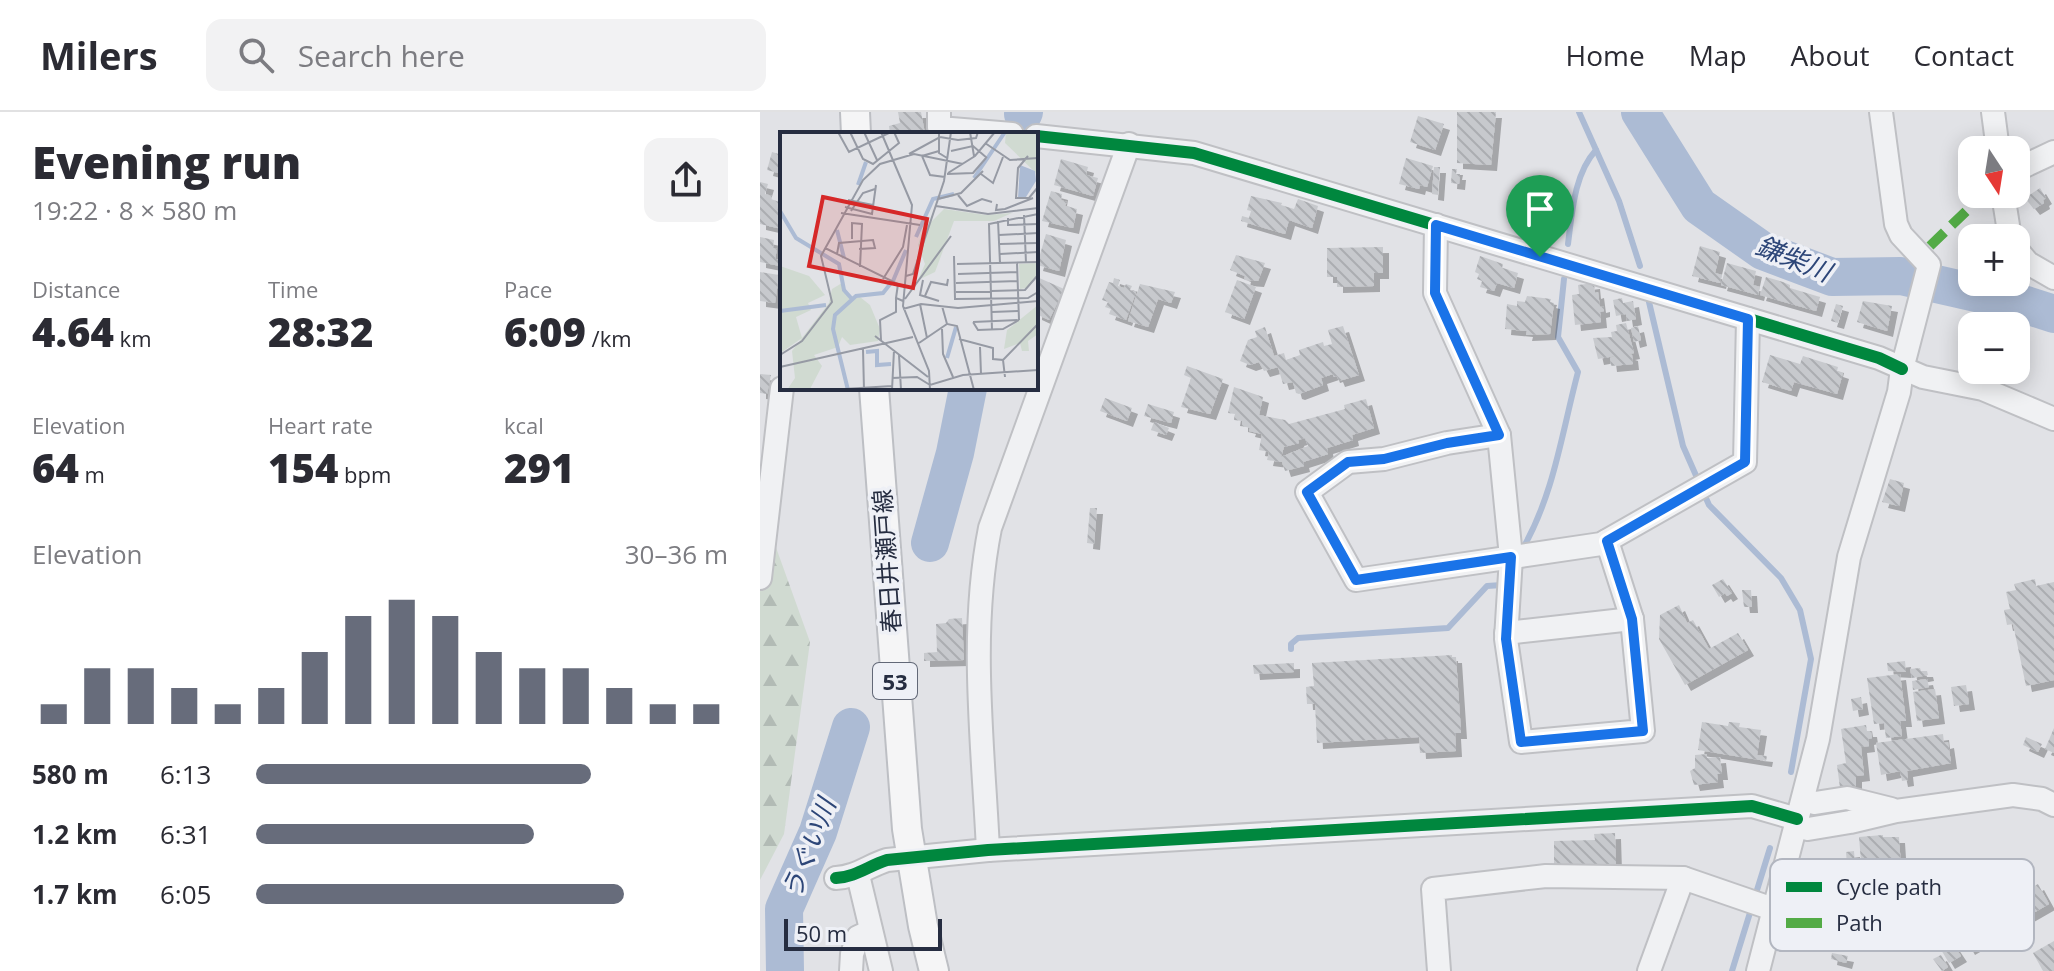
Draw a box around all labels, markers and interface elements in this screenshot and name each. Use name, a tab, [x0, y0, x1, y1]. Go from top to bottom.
search box	[206, 19, 766, 91]
text: Milers	[40, 29, 158, 81]
icon: search	[234, 33, 278, 77]
text: Search here	[298, 35, 465, 76]
text: Home	[1566, 36, 1645, 74]
text: Map	[1689, 36, 1747, 74]
text: About	[1791, 36, 1869, 74]
text: Contact	[1913, 36, 2014, 74]
text: Evening run	[32, 132, 301, 192]
inset map	[780, 132, 1038, 390]
north arrow	[1958, 136, 2030, 208]
map controls	[1958, 136, 2030, 384]
button: share	[644, 138, 728, 222]
pin	[1506, 175, 1574, 257]
icon: arrive	[1518, 187, 1562, 231]
text: 19:22 · 8 × 580 m	[32, 192, 237, 228]
button: +	[1958, 224, 2030, 296]
water label: 鎌柴川	[1751, 227, 1840, 290]
text: Distance	[32, 274, 120, 304]
text: Time	[268, 274, 318, 304]
text: Pace	[504, 274, 552, 304]
text: 4.64	[32, 304, 114, 359]
text: 28:32	[268, 304, 373, 359]
text: 6:09	[504, 304, 586, 359]
button: −	[1958, 312, 2030, 384]
text: km	[114, 323, 152, 353]
text: /km	[586, 323, 632, 353]
text: Elevation	[32, 410, 125, 440]
text: Heart rate	[268, 410, 373, 440]
text: kcal	[504, 410, 544, 440]
text: 64	[32, 440, 79, 495]
text: 154	[268, 440, 338, 495]
text: 291	[504, 440, 574, 495]
text: m	[79, 459, 105, 489]
text: bpm	[338, 459, 391, 489]
street label: 春日井瀬戸線	[865, 488, 907, 634]
text: Elevation	[32, 536, 142, 572]
text: 30–36 m	[625, 536, 728, 572]
road number: 53	[873, 663, 917, 699]
text: 580 m	[32, 756, 109, 792]
text: 6:13	[160, 756, 211, 792]
water label: うぐい川	[773, 790, 845, 903]
text: 1.2 km	[32, 816, 118, 852]
text: 6:31	[160, 816, 211, 852]
legend	[1770, 859, 2034, 951]
text: Cycle path	[1836, 871, 1942, 901]
text: 1.7 km	[32, 876, 118, 912]
text: 6:05	[160, 876, 211, 912]
text: Path	[1836, 907, 1883, 937]
scale bar	[784, 915, 942, 951]
text: 50 m	[796, 918, 847, 948]

